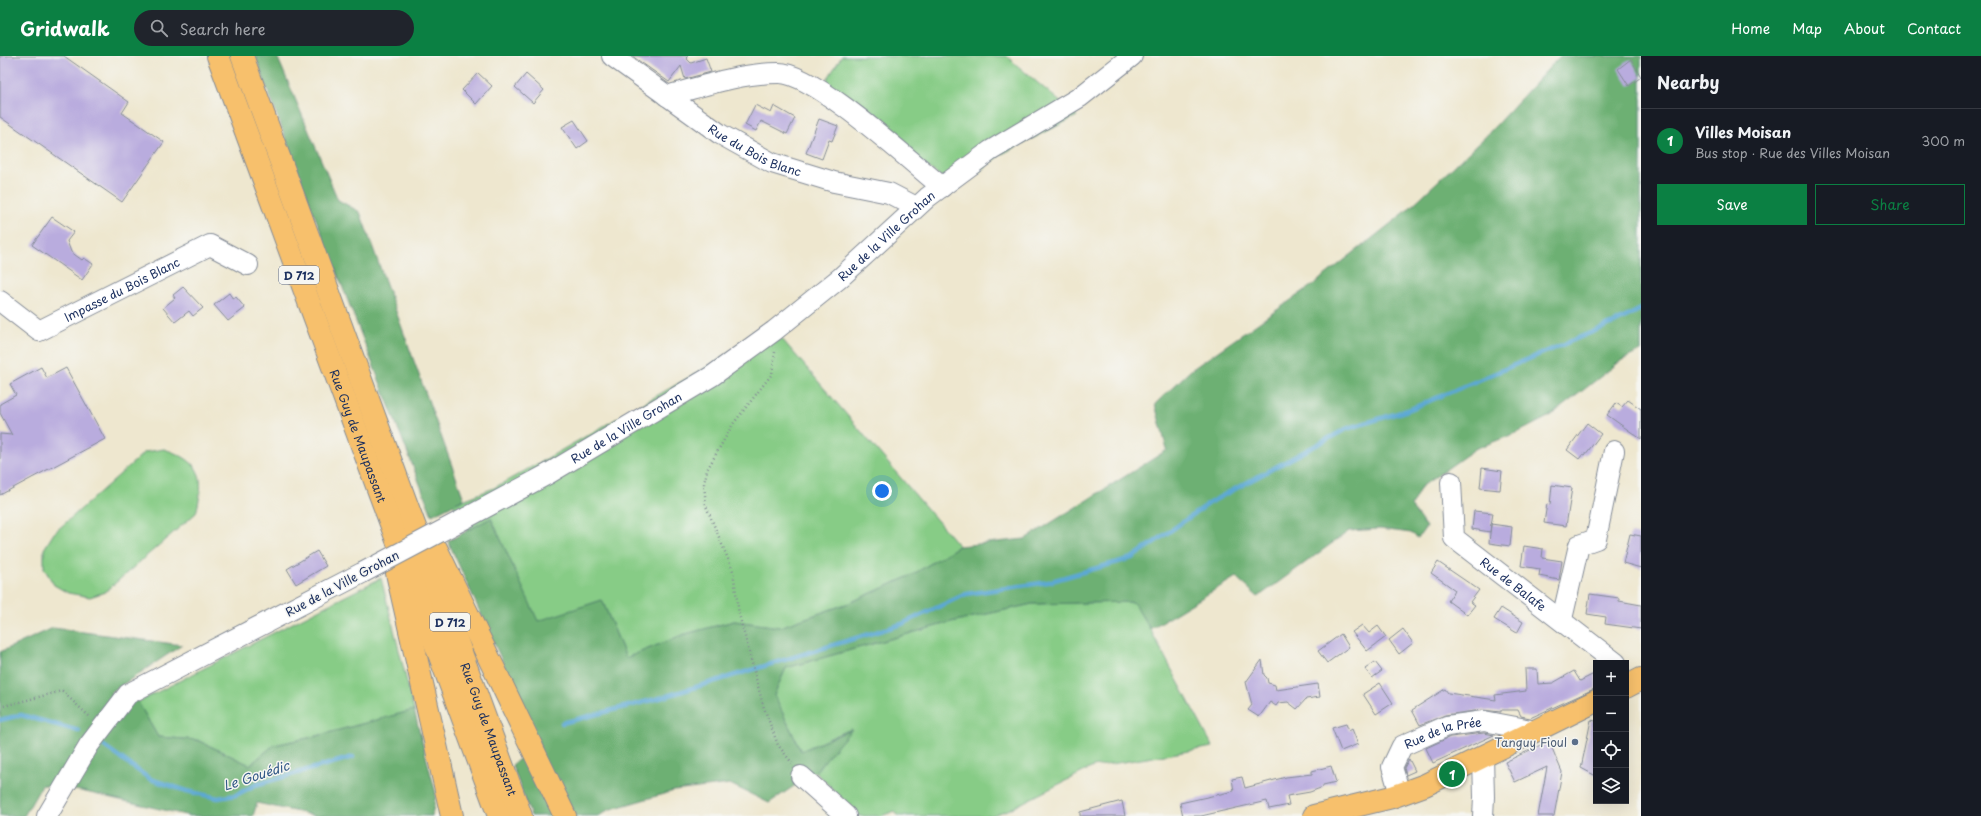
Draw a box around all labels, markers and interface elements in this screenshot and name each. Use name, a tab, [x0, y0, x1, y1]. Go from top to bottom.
search box	[134, 10, 414, 46]
text: Gridwalk	[20, 14, 110, 42]
icon: search	[148, 17, 170, 39]
text: Search here	[180, 17, 265, 40]
text: Home	[1731, 18, 1770, 39]
text: Map	[1792, 18, 1822, 39]
text: About	[1844, 18, 1885, 39]
text: Contact	[1907, 18, 1961, 39]
text: Nearby	[1657, 69, 1719, 95]
street label: Rue du Bois Blanc	[705, 119, 804, 180]
text: Villes Moisan	[1695, 120, 1791, 143]
text: 1	[1667, 131, 1673, 150]
text: 300 m	[1921, 131, 1965, 150]
text: Bus stop · Rue des Villes Moisan	[1695, 143, 1890, 162]
button: Save	[1657, 184, 1807, 225]
button: Share	[1815, 184, 1965, 225]
street label: Rue de la Ville Grohan	[833, 186, 938, 285]
street label: Impasse du Bois Blanc	[61, 253, 183, 326]
road number: D 712	[279, 266, 319, 284]
street label: Rue Guy de Maupassant	[326, 367, 391, 505]
street label: Rue de la Ville Grohan	[567, 387, 685, 468]
your location	[872, 481, 892, 501]
street label: Rue de la Ville Grohan	[282, 545, 402, 621]
street label: Rue de Balafe	[1477, 553, 1550, 615]
road number: D 712	[430, 613, 470, 631]
street label: Rue Guy de Maupassant	[456, 660, 522, 798]
map controls	[1593, 660, 1629, 804]
button: +	[1593, 660, 1629, 696]
button: −	[1593, 696, 1629, 732]
street label: Rue de la Prée	[1401, 712, 1483, 753]
button: locate	[1593, 732, 1629, 768]
place label: Tanguy Fioul	[1494, 733, 1567, 751]
marker: Tanguy Fioul	[1570, 737, 1580, 747]
water label: Le Gouédic	[221, 755, 293, 795]
pin: 1	[1439, 759, 1465, 789]
button: layers	[1593, 768, 1629, 804]

